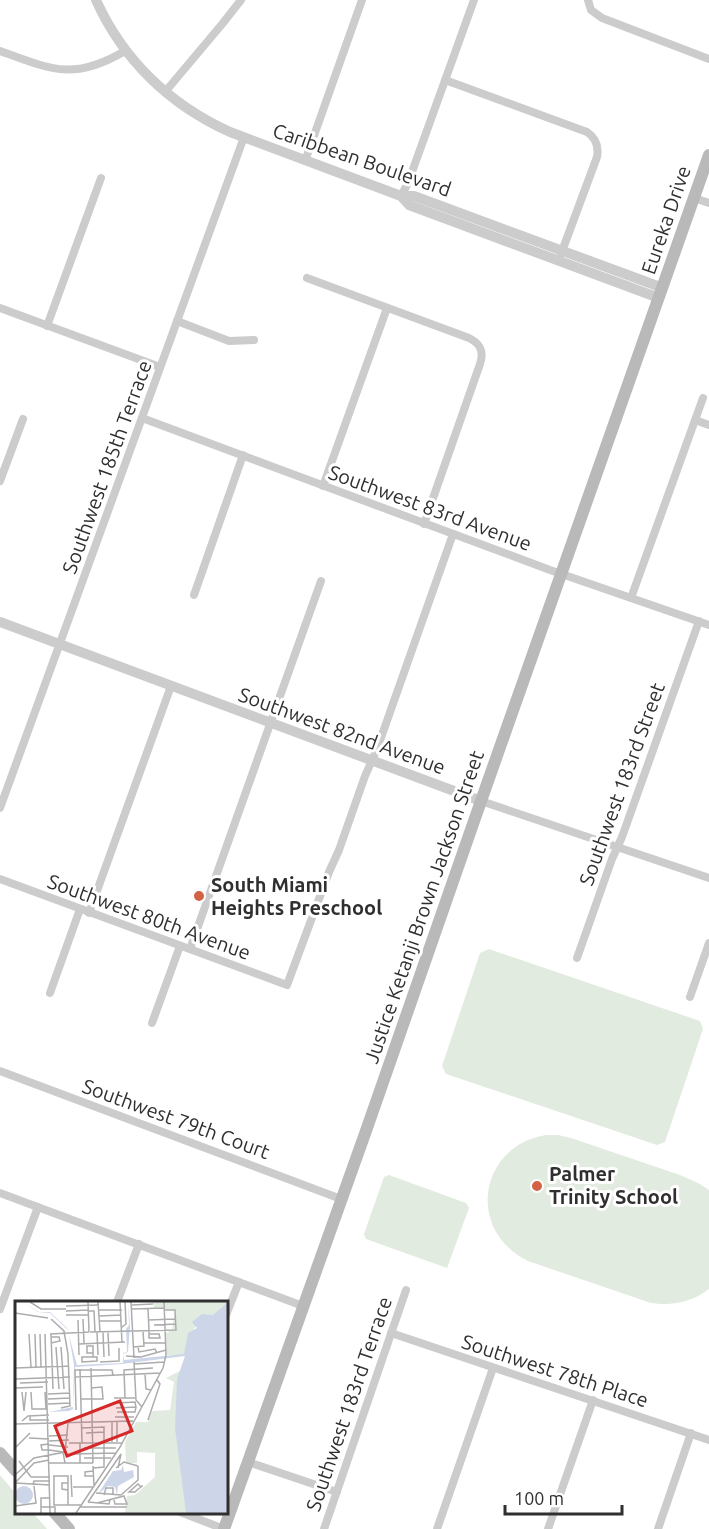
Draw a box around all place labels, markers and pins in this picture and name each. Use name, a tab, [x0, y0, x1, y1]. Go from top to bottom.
place label: South Miami Heights Preschool	[211, 873, 382, 919]
marker: South Miami Heights Preschool	[192, 889, 206, 903]
place label: Palmer Trinity School	[549, 1162, 678, 1208]
marker: Palmer Trinity School	[530, 1179, 544, 1193]

